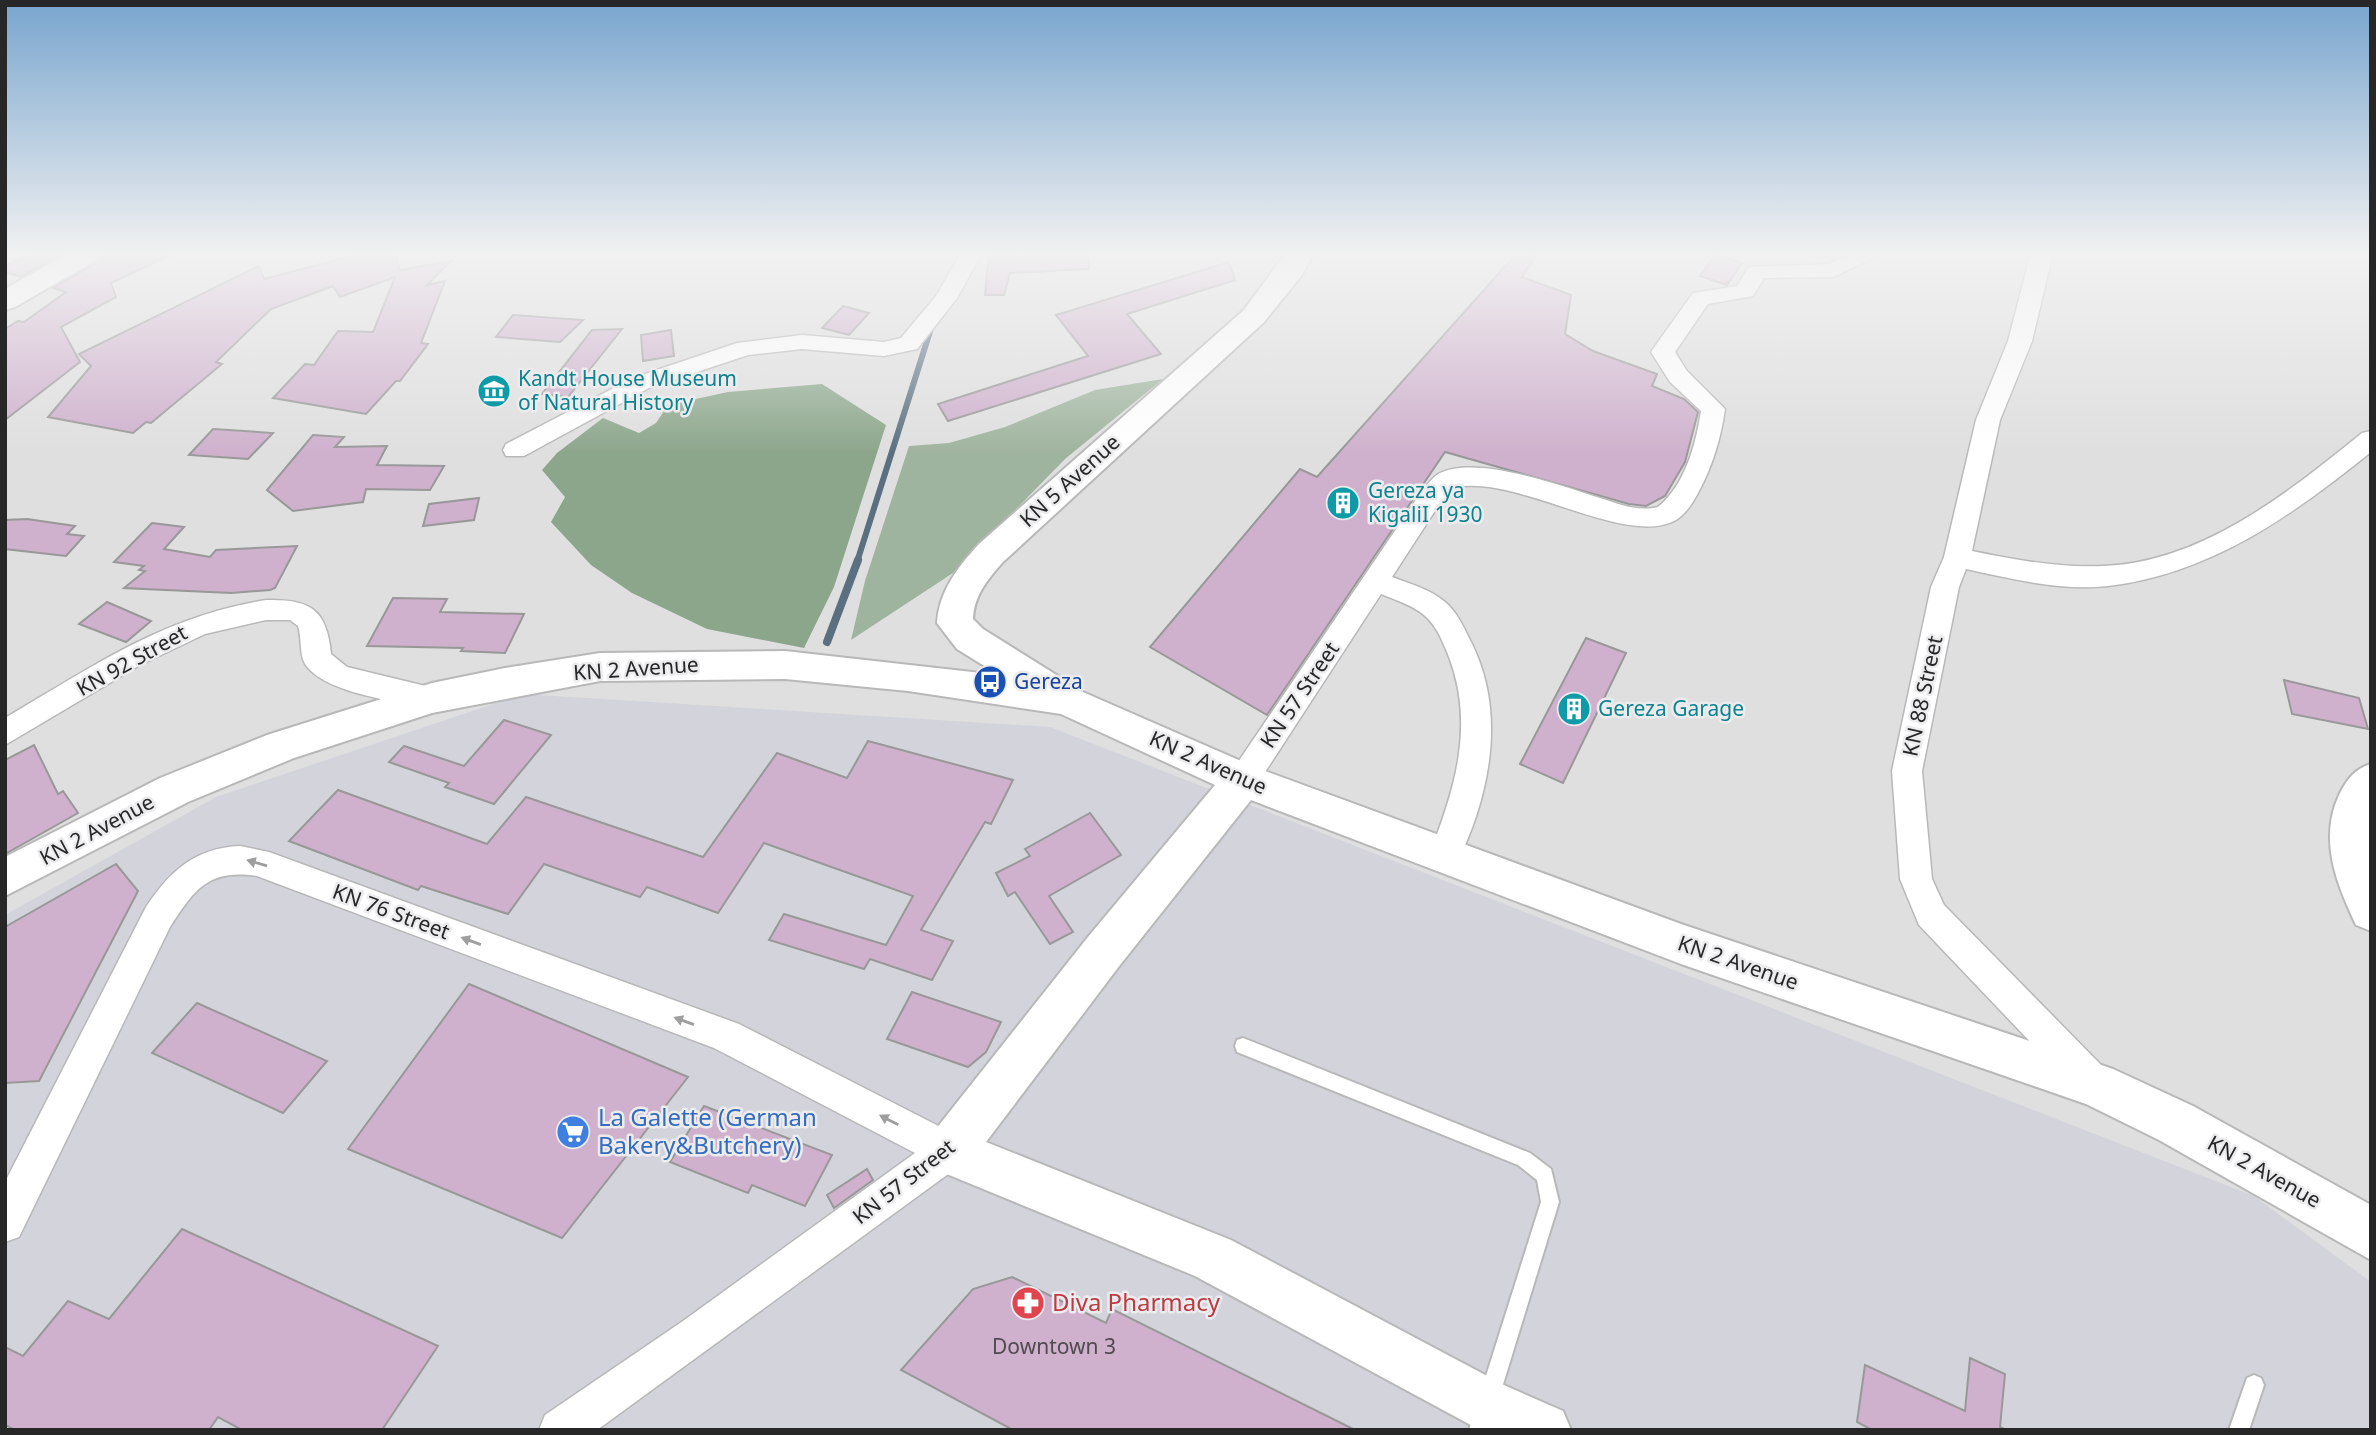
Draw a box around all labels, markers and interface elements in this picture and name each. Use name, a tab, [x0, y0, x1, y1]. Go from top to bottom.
place label: Kandt House Museum of Natural History	[518, 364, 737, 416]
museum icon: Kandt House Museum of Natural History	[475, 372, 513, 410]
street label: KN 5 Avenue	[1013, 428, 1125, 533]
place label: Gereza ya KigaliI 1930	[1368, 476, 1483, 528]
building icon: Gereza ya KigaliI 1930	[1324, 484, 1362, 522]
street label: KN 92 Street	[71, 618, 192, 702]
street label: KN 88 Street	[1896, 633, 1949, 759]
street label: KN 57 Street	[1253, 635, 1345, 753]
street label: KN 2 Avenue	[572, 650, 700, 686]
bus stop icon: Gereza	[971, 663, 1009, 701]
place label: Gereza	[1014, 667, 1083, 695]
building icon: Gereza Garage	[1555, 690, 1593, 728]
place label: Gereza Garage	[1598, 694, 1744, 722]
street label: KN 2 Avenue	[1145, 724, 1271, 800]
street label: KN 2 Avenue	[34, 787, 159, 871]
one-way arrow	[247, 857, 268, 867]
street label: KN 76 Street	[329, 877, 454, 945]
street label: KN 2 Avenue	[1674, 928, 1802, 996]
one-way arrow	[460, 936, 481, 947]
one-way arrow	[674, 1015, 695, 1026]
place label: La Galette (German Bakery&Butchery)	[598, 1100, 817, 1161]
supermarket icon: La Galette (German Bakery&Butchery)	[554, 1113, 592, 1151]
one-way arrow	[879, 1114, 899, 1125]
street label: KN 2 Avenue	[2203, 1128, 2326, 1214]
street label: KN 57 Street	[846, 1132, 961, 1230]
pharmacy icon: Diva Pharmacy	[1009, 1284, 1047, 1322]
place label: Diva Pharmacy	[1052, 1285, 1221, 1318]
house number: Downtown 3	[992, 1332, 1116, 1360]

